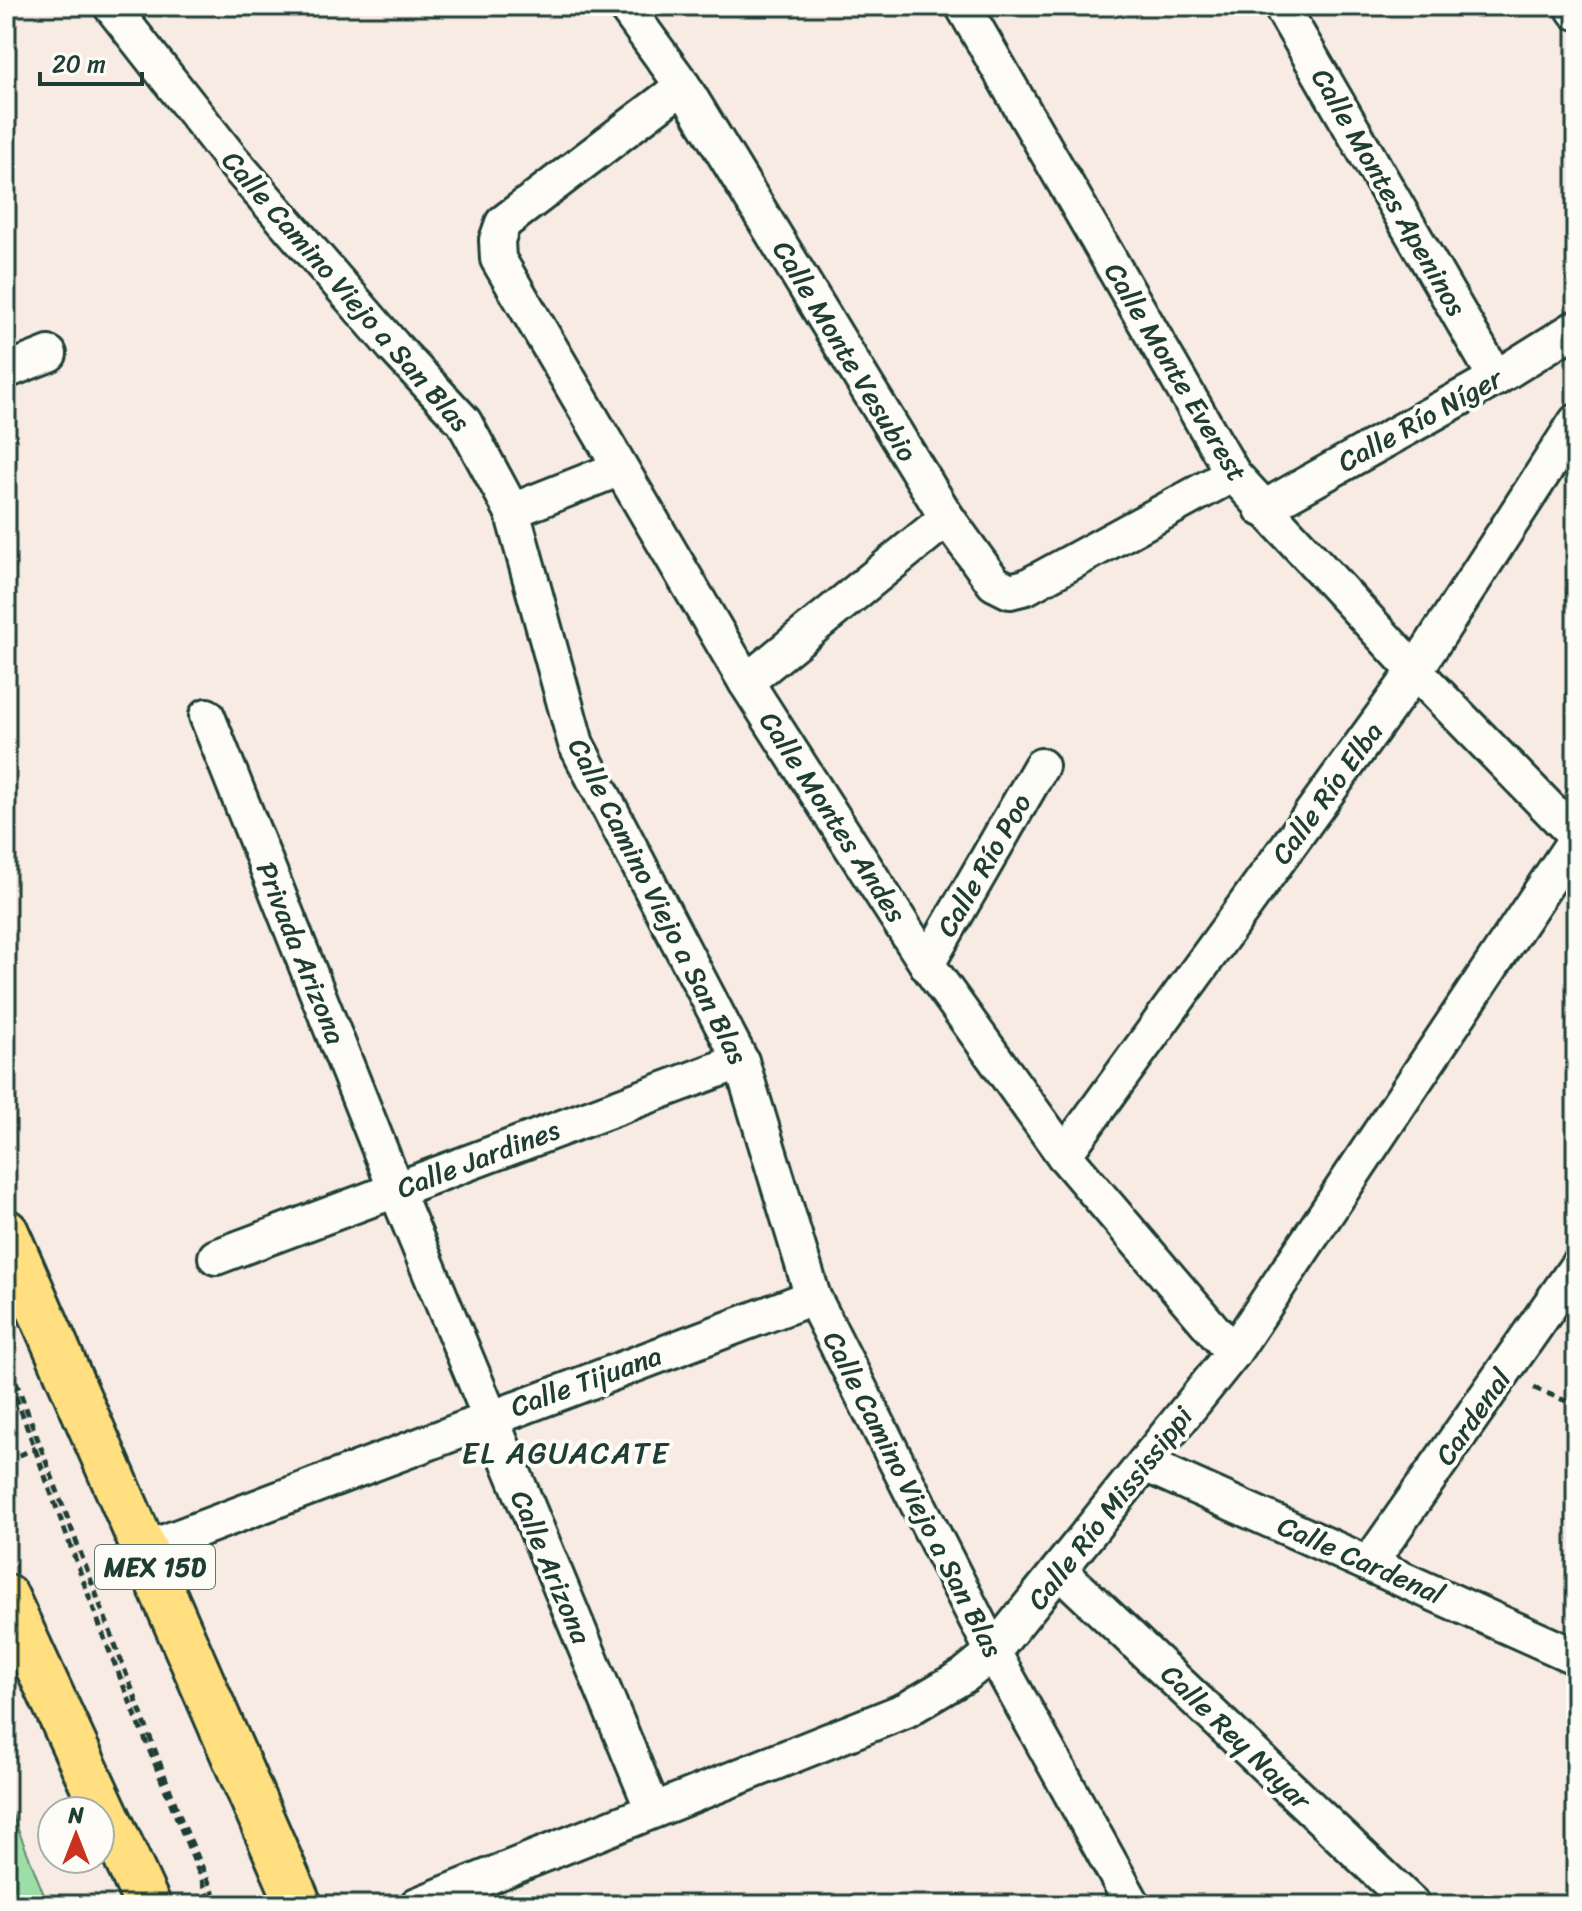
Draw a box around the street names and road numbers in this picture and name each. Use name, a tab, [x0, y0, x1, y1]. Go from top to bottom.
street label: Calle Montes Apeninos	[1298, 58, 1481, 326]
street label: Calle Camino Viejo a San Blas	[209, 139, 483, 444]
street label: Calle Monte Vesubio	[759, 230, 931, 472]
street label: Calle Monte Everest	[1091, 253, 1261, 491]
street label: Calle Río Níger	[1328, 354, 1513, 486]
street label: Calle Montes Andes	[746, 701, 920, 933]
street label: Calle Río Elba	[1258, 711, 1396, 875]
street label: Calle Camino Viejo a San Blas	[554, 729, 762, 1073]
street label: Calle Río Poo	[923, 784, 1045, 946]
street label: Privada Arizona	[242, 854, 360, 1052]
street label: Calle Jardines	[389, 1105, 567, 1213]
street label: Calle Camino Viejo a San Blas	[809, 1322, 1017, 1666]
street label: Calle Tijuana	[503, 1331, 669, 1431]
street label: Cardenal	[1422, 1357, 1525, 1476]
street label: Calle Río Mississippi	[1014, 1394, 1207, 1621]
street label: Calle Arizona	[497, 1482, 606, 1653]
street label: Calle Cardenal	[1270, 1501, 1453, 1619]
road number: MEX 15D	[95, 1545, 215, 1589]
street label: Calle Rey Nayar	[1149, 1652, 1324, 1823]

